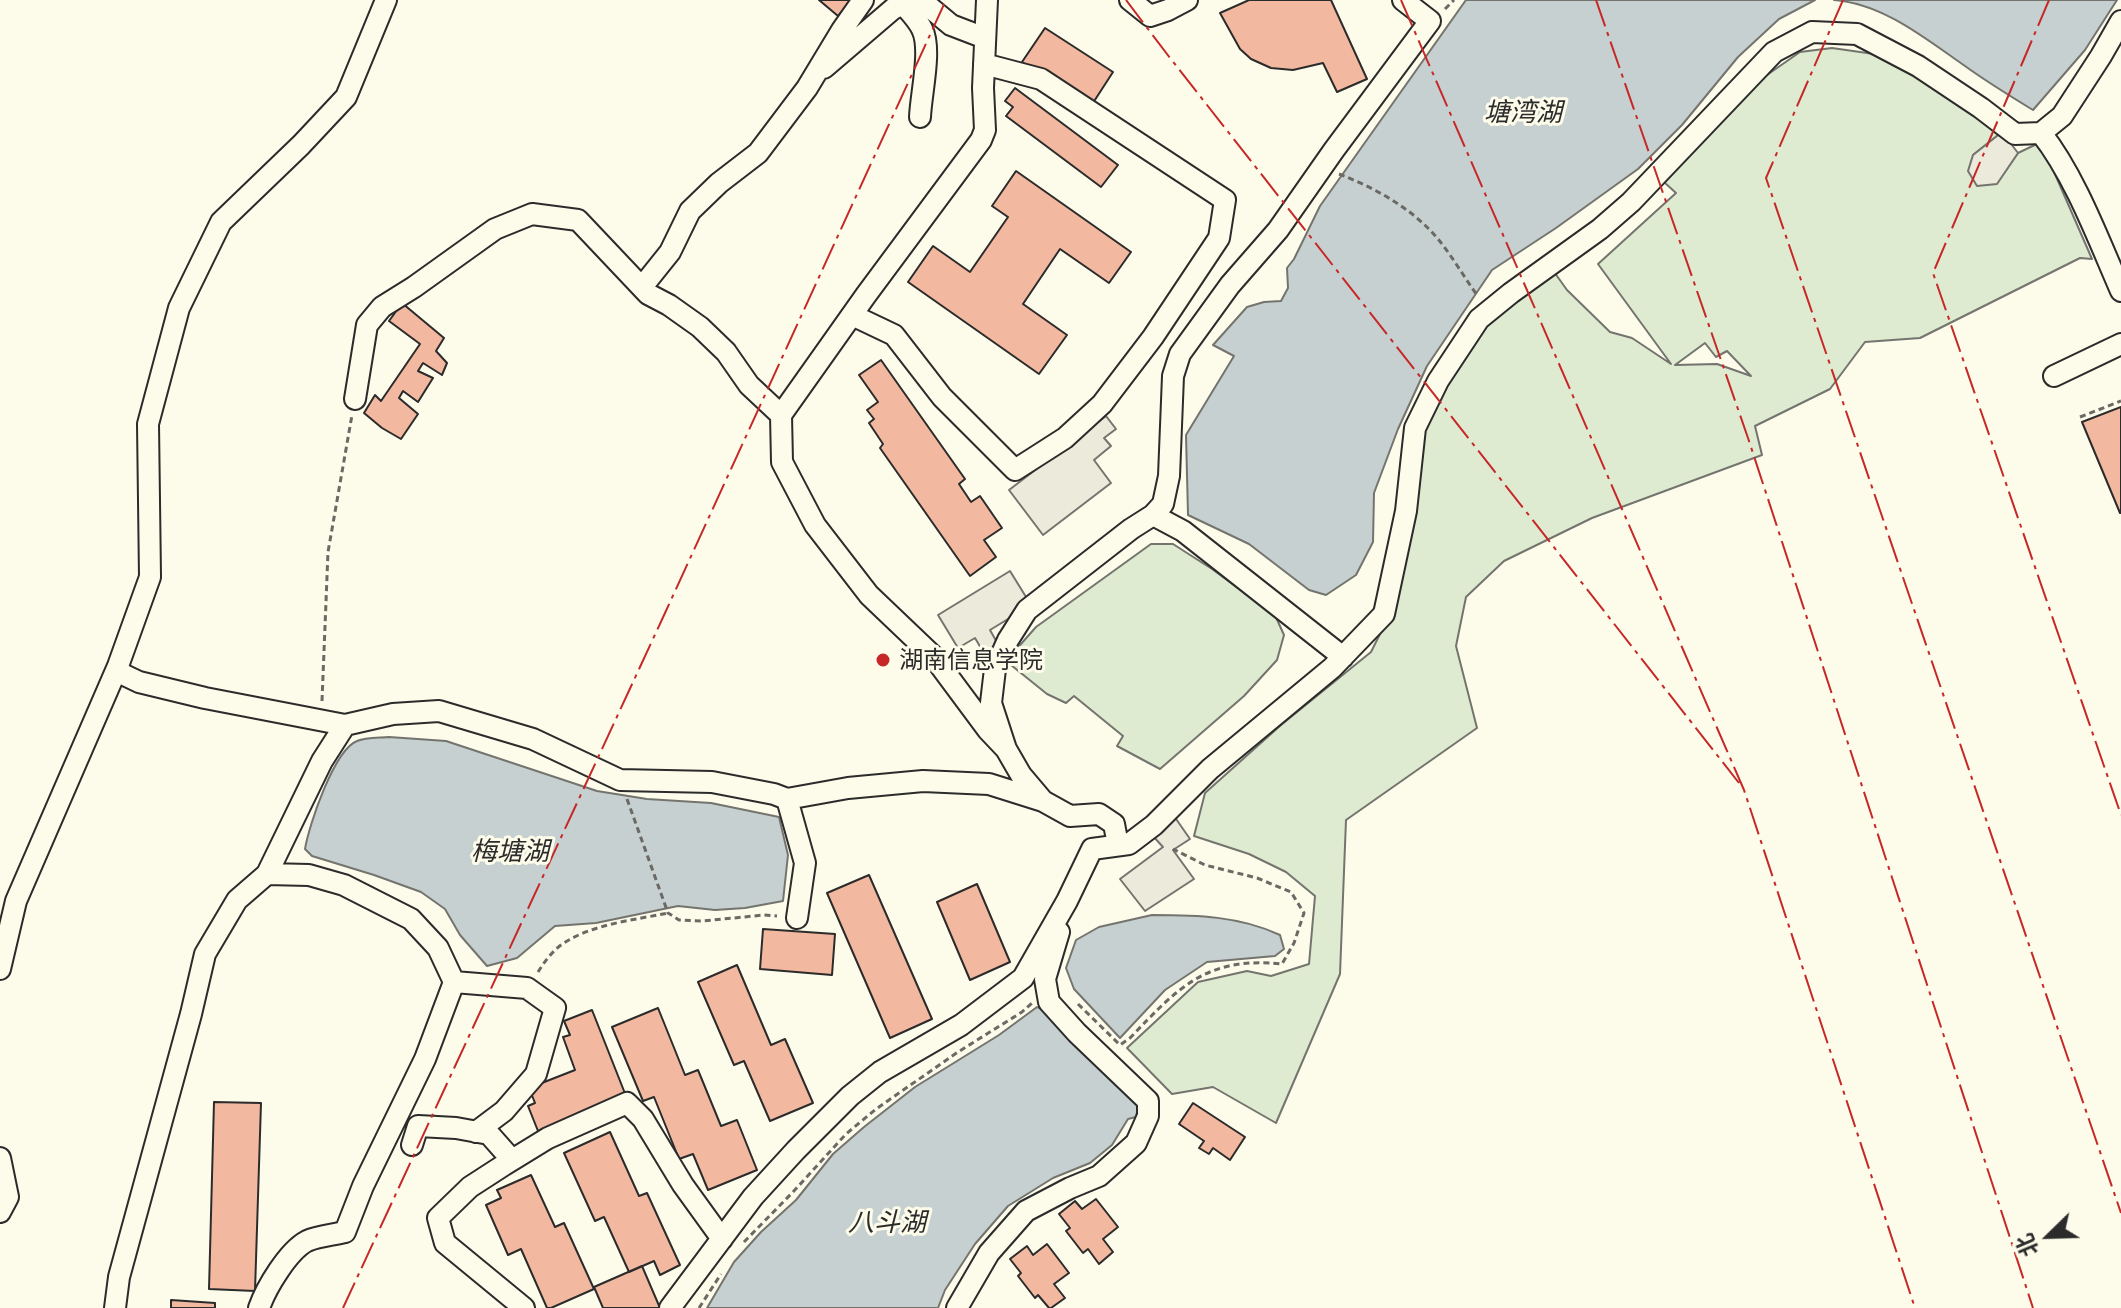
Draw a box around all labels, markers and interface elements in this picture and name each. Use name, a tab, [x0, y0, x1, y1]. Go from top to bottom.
water label: 塘湾湖	[1484, 97, 1562, 129]
place label: 湖南信息学院	[899, 646, 1043, 674]
marker: 湖南信息学院	[874, 651, 892, 669]
water label: 梅塘湖	[471, 836, 549, 868]
north arrow	[2009, 1196, 2089, 1276]
water label: 八斗湖	[848, 1207, 926, 1239]
text: 北	[2010, 1230, 2043, 1261]

